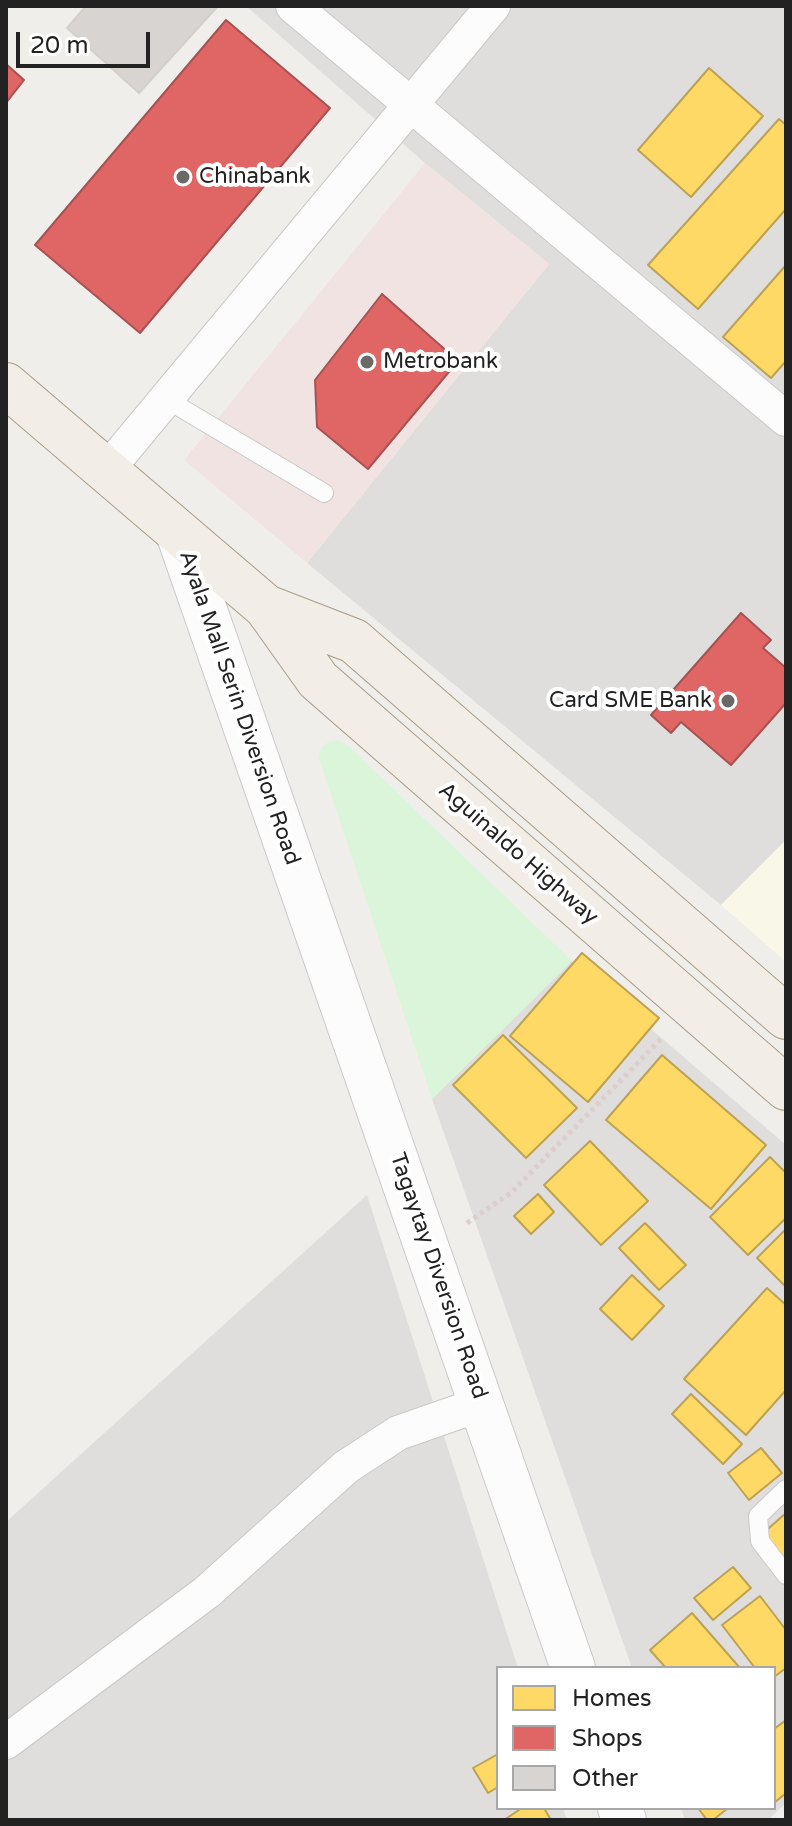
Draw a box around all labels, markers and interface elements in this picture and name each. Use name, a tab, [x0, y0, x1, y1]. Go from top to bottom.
scale bar	[20, 16, 154, 66]
text: 20 m	[30, 31, 88, 60]
place label: Chinabank	[199, 164, 311, 190]
marker: Chinabank	[174, 168, 192, 186]
place label: Metrobank	[383, 349, 498, 375]
marker: Metrobank	[358, 353, 376, 371]
street label: Ayala Mall Serin Diversion Road	[173, 547, 305, 869]
place label: Card SME Bank	[549, 688, 712, 714]
marker: Card SME Bank	[719, 692, 737, 710]
street label: Aguinaldo Highway	[433, 777, 603, 931]
street label: Tagaytay Diversion Road	[383, 1150, 493, 1402]
legend	[496, 1666, 776, 1810]
text: Homes	[572, 1684, 652, 1713]
text: Shops	[572, 1724, 642, 1753]
text: Other	[572, 1764, 638, 1793]

